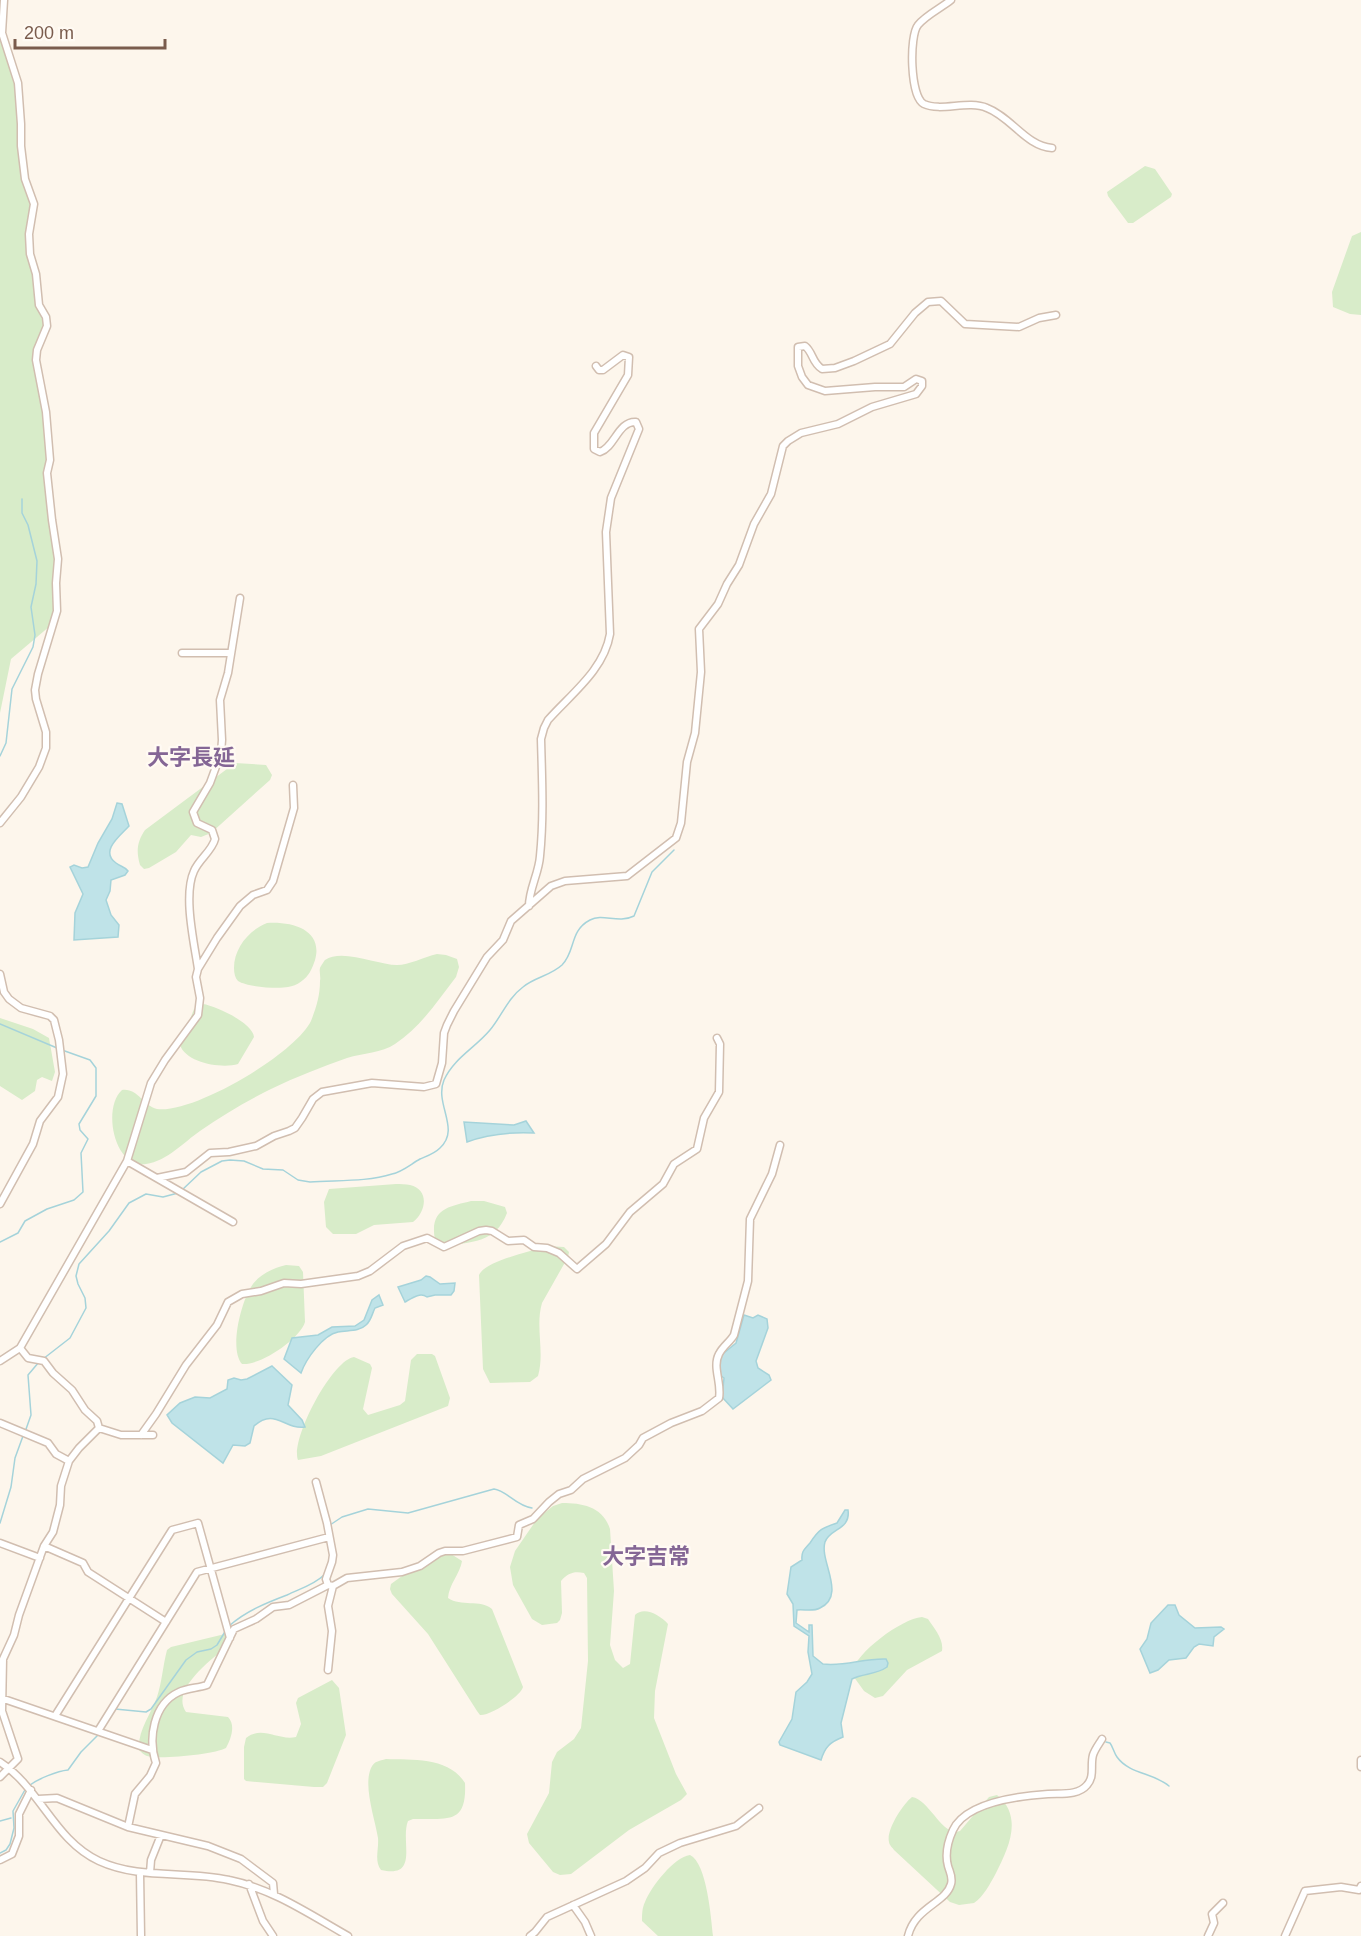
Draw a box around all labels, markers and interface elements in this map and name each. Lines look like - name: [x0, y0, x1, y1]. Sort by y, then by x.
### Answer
- scale bar: [15, 12, 165, 50]
- text: 200 m: [24, 23, 74, 43]
- district label: 大字長延: [147, 745, 235, 770]
- district label: 大字吉常: [602, 1544, 690, 1569]

